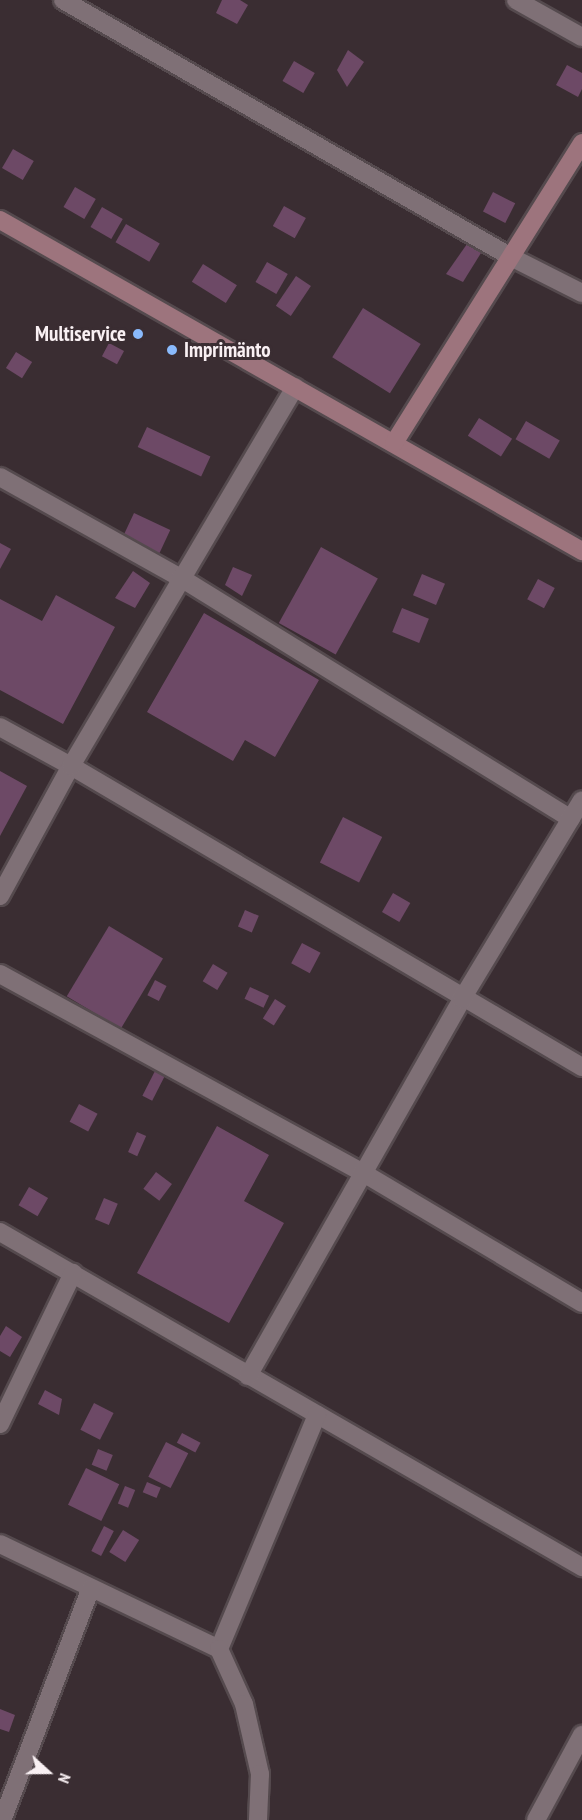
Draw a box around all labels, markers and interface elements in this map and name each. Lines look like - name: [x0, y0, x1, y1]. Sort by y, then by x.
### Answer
- place label: Multiservice: [35, 321, 126, 347]
- marker: Multiservice: [131, 327, 145, 341]
- place label: Imprimänto: [184, 337, 271, 363]
- marker: Imprimänto: [165, 343, 179, 357]
- north arrow: [18, 1742, 78, 1802]
- text: N: [54, 1771, 76, 1786]

